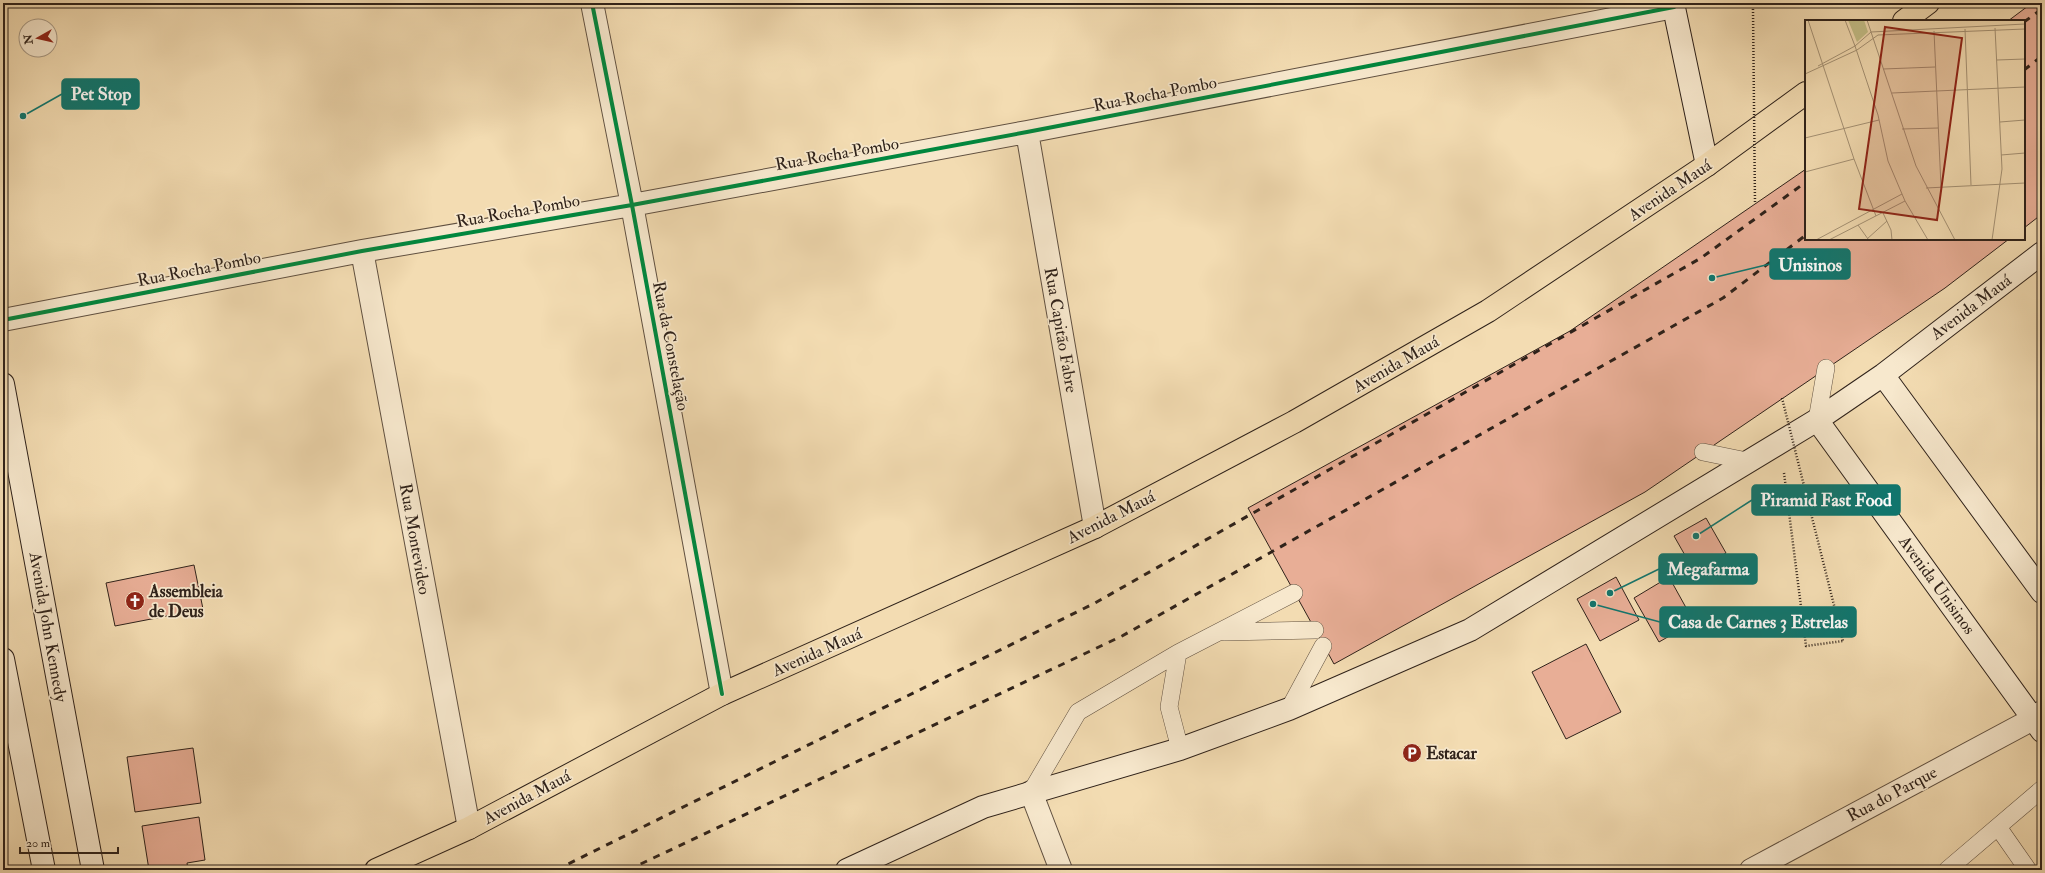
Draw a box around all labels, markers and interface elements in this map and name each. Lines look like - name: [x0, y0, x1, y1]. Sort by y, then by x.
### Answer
- north arrow: [18, 18, 58, 58]
- inset map: [1805, 20, 2025, 240]
- text: N: [21, 32, 36, 46]
- street label: Rua Rocha Pombo: [1092, 72, 1218, 116]
- callout: Pet Stop: [62, 79, 139, 109]
- text: Pet Stop: [71, 83, 131, 106]
- street label: Rua Rocha Pombo: [774, 133, 900, 175]
- street label: Avenida Mauá: [1624, 154, 1716, 226]
- street label: Rua Rocha Pombo: [455, 190, 581, 232]
- street label: Rua Rocha Pombo: [136, 247, 262, 291]
- callout: Unisinos: [1770, 249, 1850, 279]
- text: Unisinos: [1778, 254, 1842, 277]
- street label: Rua Capitão Fabre: [1039, 266, 1082, 394]
- street label: Avenida Mauá: [1926, 269, 2016, 345]
- street label: Rua da Constelação: [648, 279, 694, 413]
- street label: Avenida Mauá: [1348, 330, 1444, 398]
- street label: Rua Montevideo: [395, 482, 435, 596]
- street label: Avenida Mauá: [1063, 485, 1159, 549]
- callout: Piramid Fast Food: [1752, 485, 1900, 515]
- text: Piramid Fast Food: [1760, 489, 1892, 512]
- street label: Avenida Unisinos: [1894, 531, 1980, 639]
- street label: Avenida John Kennedy: [23, 549, 72, 704]
- callout: Megafarma: [1659, 554, 1757, 584]
- text: Megafarma: [1666, 558, 1750, 581]
- place label: Assembleia de Deus: [148, 581, 224, 622]
- church icon: Assembleia de Deus: [124, 590, 146, 612]
- callout: Casa de Carnes 3 Estrelas: [1660, 607, 1856, 637]
- text: Casa de Carnes 3 Estrelas: [1668, 611, 1848, 634]
- street label: Avenida Mauá: [768, 622, 866, 682]
- parking icon: Estacar: [1401, 742, 1423, 764]
- place label: Estacar: [1426, 743, 1477, 764]
- street label: Rua do Parque: [1843, 761, 1941, 827]
- street label: Avenida Mauá: [479, 765, 575, 829]
- scale bar: [20, 829, 118, 855]
- text: 20 m: [26, 836, 51, 851]

